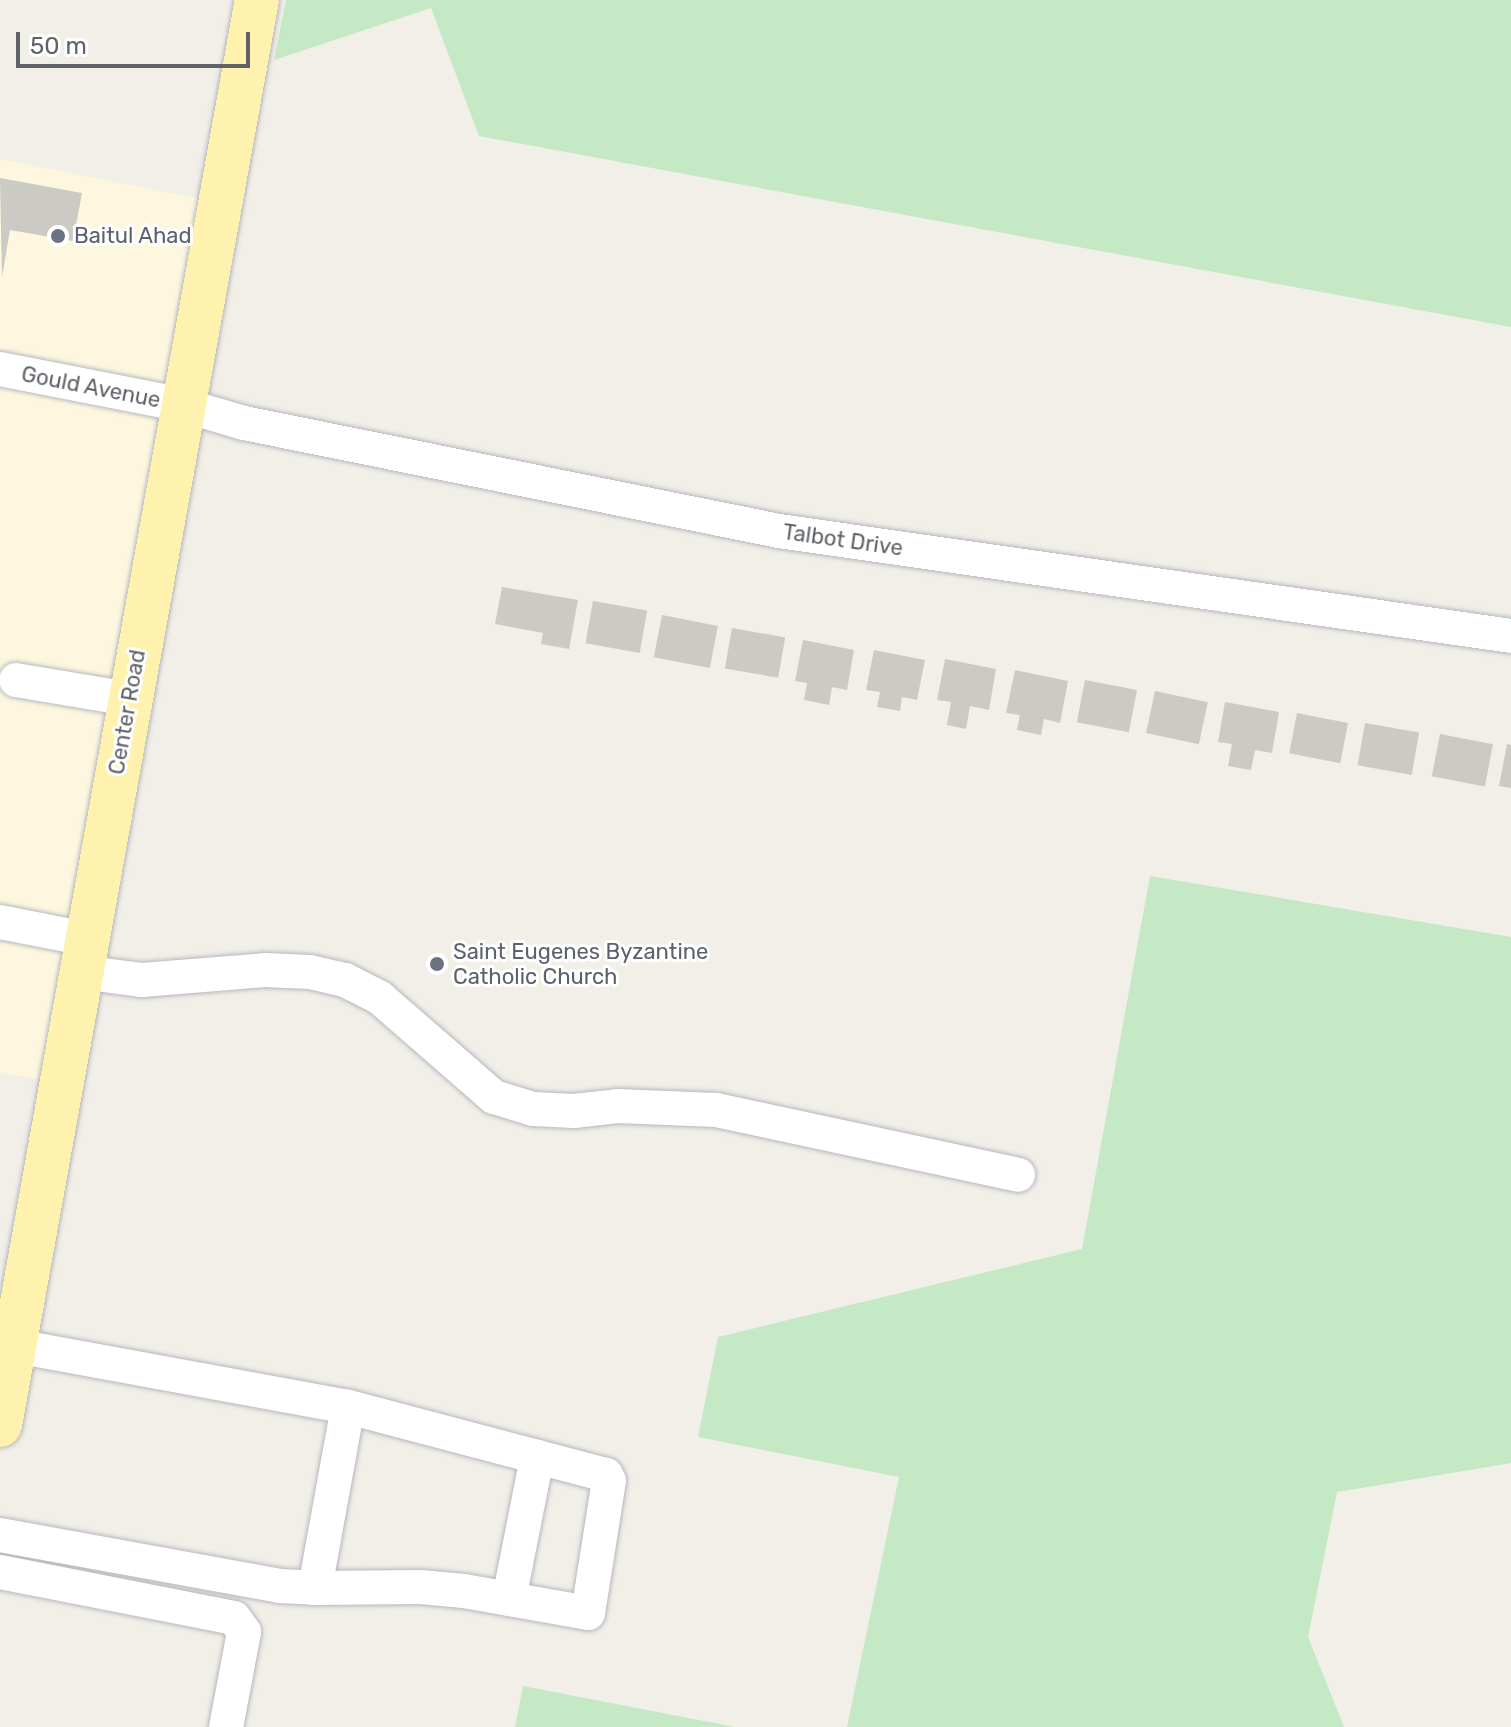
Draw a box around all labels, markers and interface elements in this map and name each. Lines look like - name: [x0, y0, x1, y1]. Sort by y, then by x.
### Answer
- scale bar: [20, 16, 254, 66]
- text: 50 m: [30, 32, 87, 60]
- place label: Baitul Ahad: [74, 223, 192, 249]
- marker: Baitul Ahad: [49, 227, 67, 245]
- street label: Gould Avenue: [19, 361, 163, 413]
- street label: Talbot Drive: [781, 519, 905, 561]
- street label: Center Road: [103, 647, 151, 777]
- place label: Saint Eugenes Byzantine Catholic Church: [453, 938, 708, 990]
- marker: Saint Eugenes Byzantine Catholic Church: [428, 955, 446, 973]

